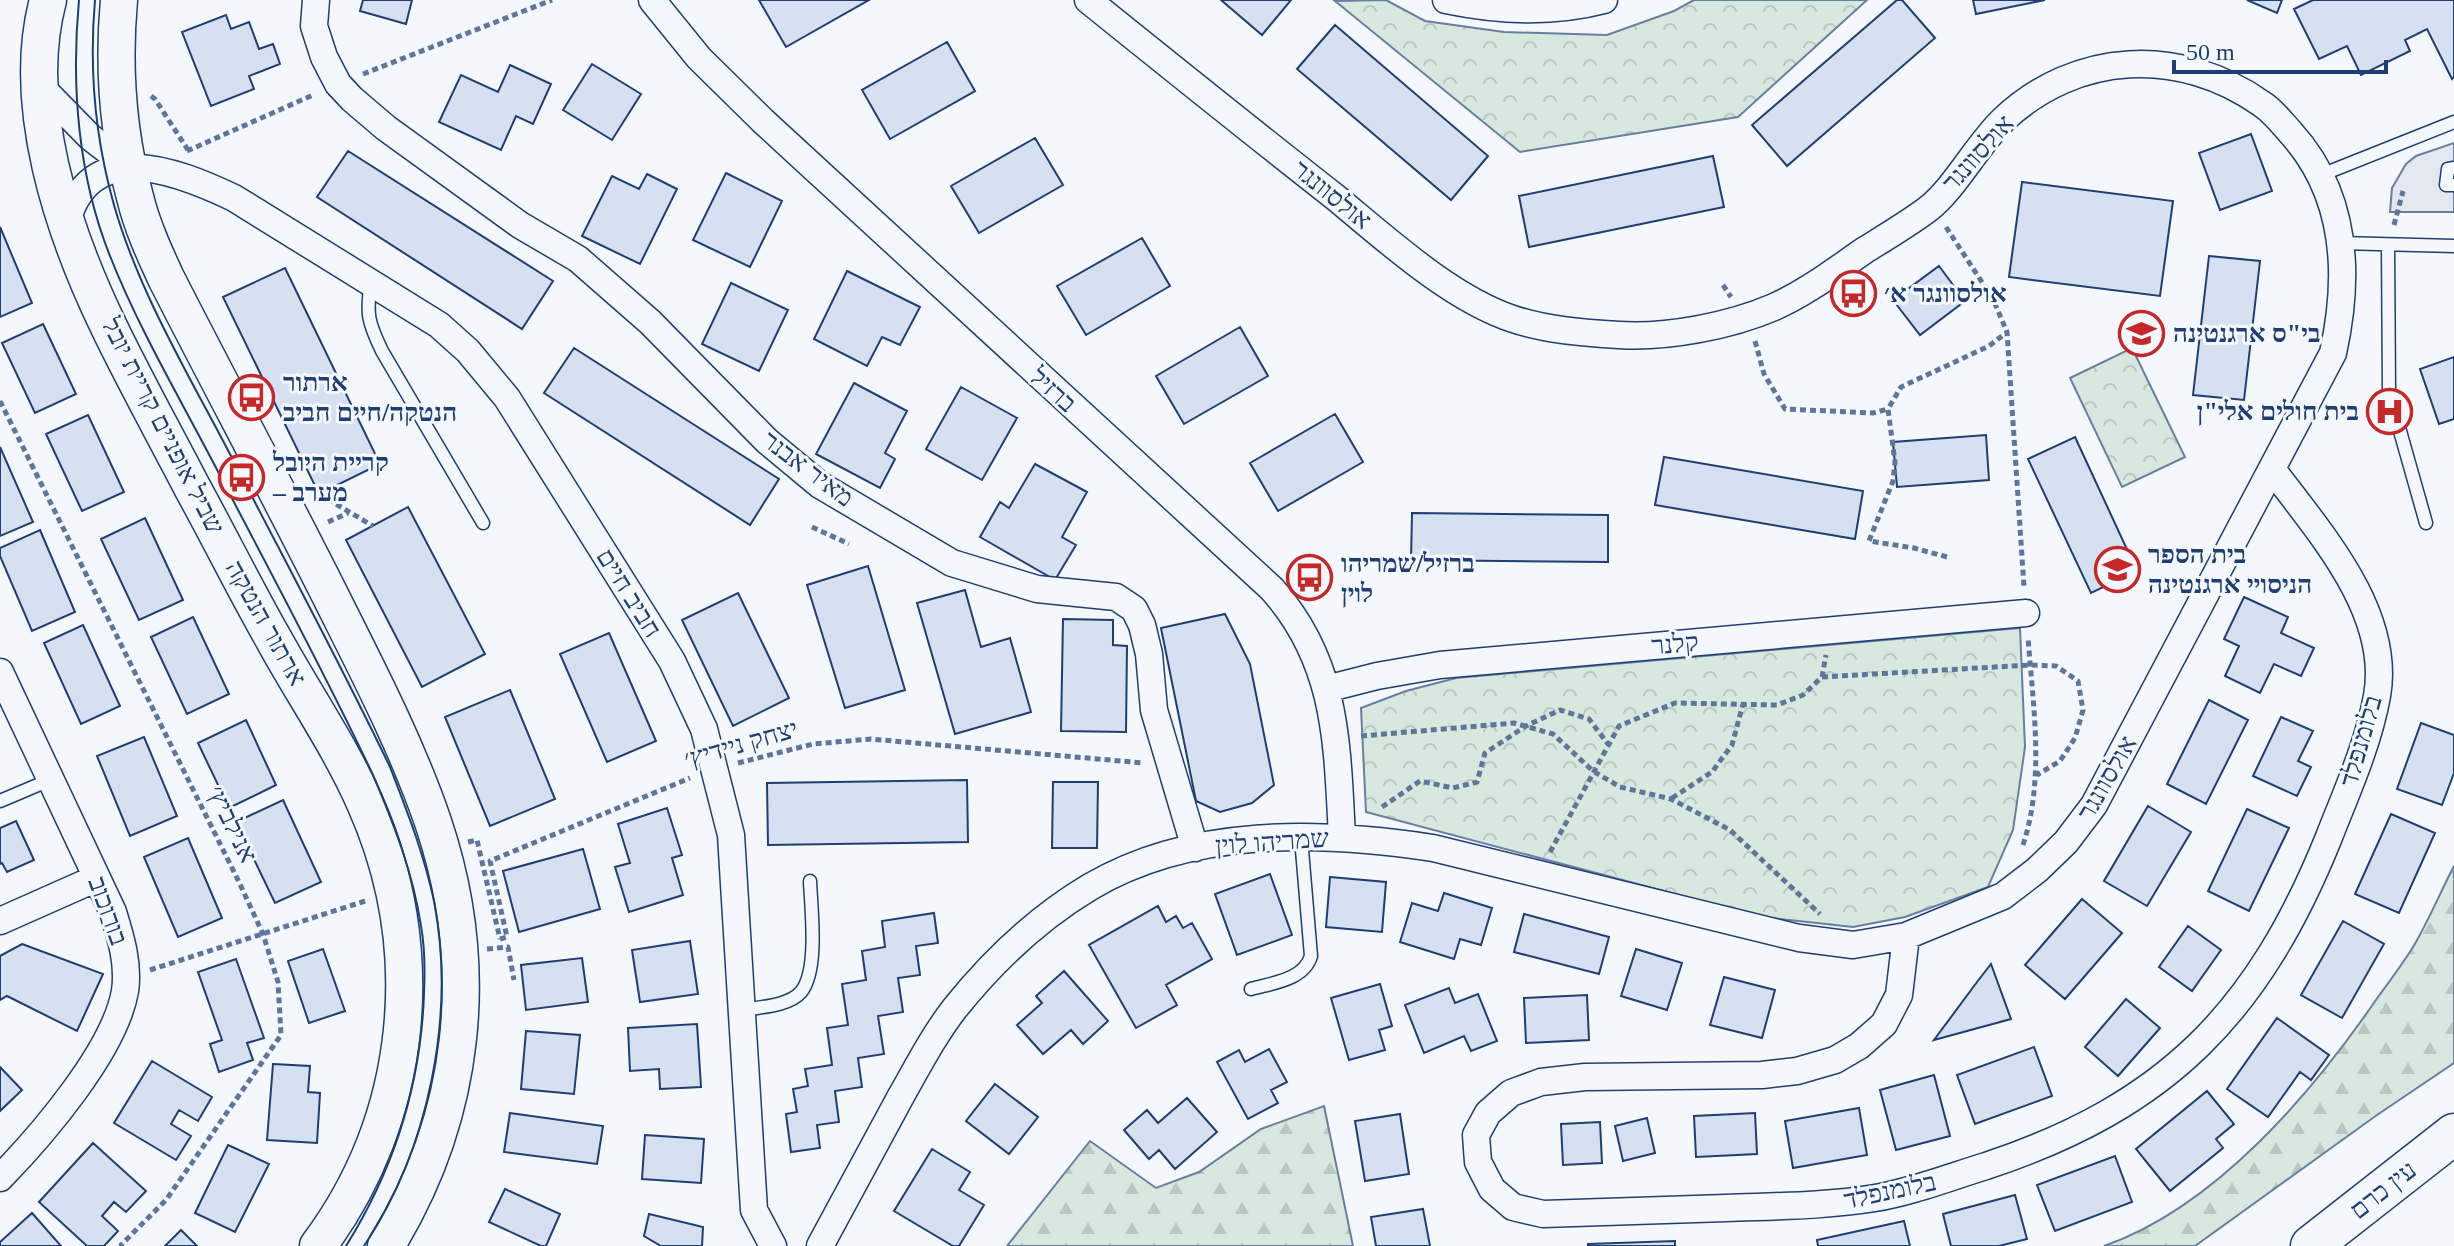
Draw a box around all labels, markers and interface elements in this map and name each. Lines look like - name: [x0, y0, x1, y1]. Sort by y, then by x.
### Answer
- scale bar: [2174, 24, 2386, 74]
- text: 50 m: [2186, 39, 2235, 65]
- street label: אולסוונגר: [1936, 109, 2020, 197]
- street label: אולסוונגר: [1287, 155, 1377, 235]
- bus stop icon: אולסוונגר א׳: [1829, 269, 1877, 317]
- place label: אולסוונגר א׳: [1884, 279, 2007, 308]
- school or university icon: בי"ס ארגנטינה: [2118, 309, 2166, 357]
- street label: שביל אופניים קריית יובל: [96, 313, 230, 539]
- place label: בי"ס ארגנטינה: [2173, 319, 2321, 348]
- street label: ברזיל: [1023, 361, 1082, 418]
- place label: ארתור הנטקה/חיים חביב: [283, 368, 457, 427]
- bus stop icon: ארתור הנטקה/חיים חביב: [228, 373, 276, 421]
- hospital icon: בית חולים אלי"ן: [2366, 387, 2414, 435]
- place label: בית חולים אלי"ן: [2197, 397, 2359, 426]
- street label: מאיר אבנר: [757, 425, 859, 513]
- place label: קריית היובל – מערב: [272, 448, 389, 507]
- bus stop icon: קריית היובל – מערב: [218, 453, 266, 501]
- place label: בית הספר הניסויי ארגנטינה: [2148, 540, 2312, 599]
- street label: חביב חיים: [590, 543, 668, 643]
- school or university icon: בית הספר הניסויי ארגנטינה: [2093, 545, 2141, 593]
- place label: ברזיל/שמריהו לוין: [1341, 549, 1475, 608]
- bus stop icon: ברזיל/שמריהו לוין: [1286, 554, 1334, 602]
- street label: ארתור הנטקה: [220, 556, 312, 690]
- street label: קלנר: [1650, 627, 1700, 661]
- street label: בלומנפלד: [2334, 692, 2388, 790]
- street label: יצחק ניידיץ׳: [681, 714, 801, 774]
- street label: אולסוונגר: [2071, 731, 2143, 825]
- street label: אנילביץ׳: [201, 781, 263, 867]
- street label: שמריהו לוין: [1214, 824, 1330, 860]
- street label: בורוכוב: [82, 873, 134, 949]
- street label: עין כרם: [2344, 1155, 2422, 1225]
- street label: בלומנפלד: [1841, 1167, 1939, 1215]

